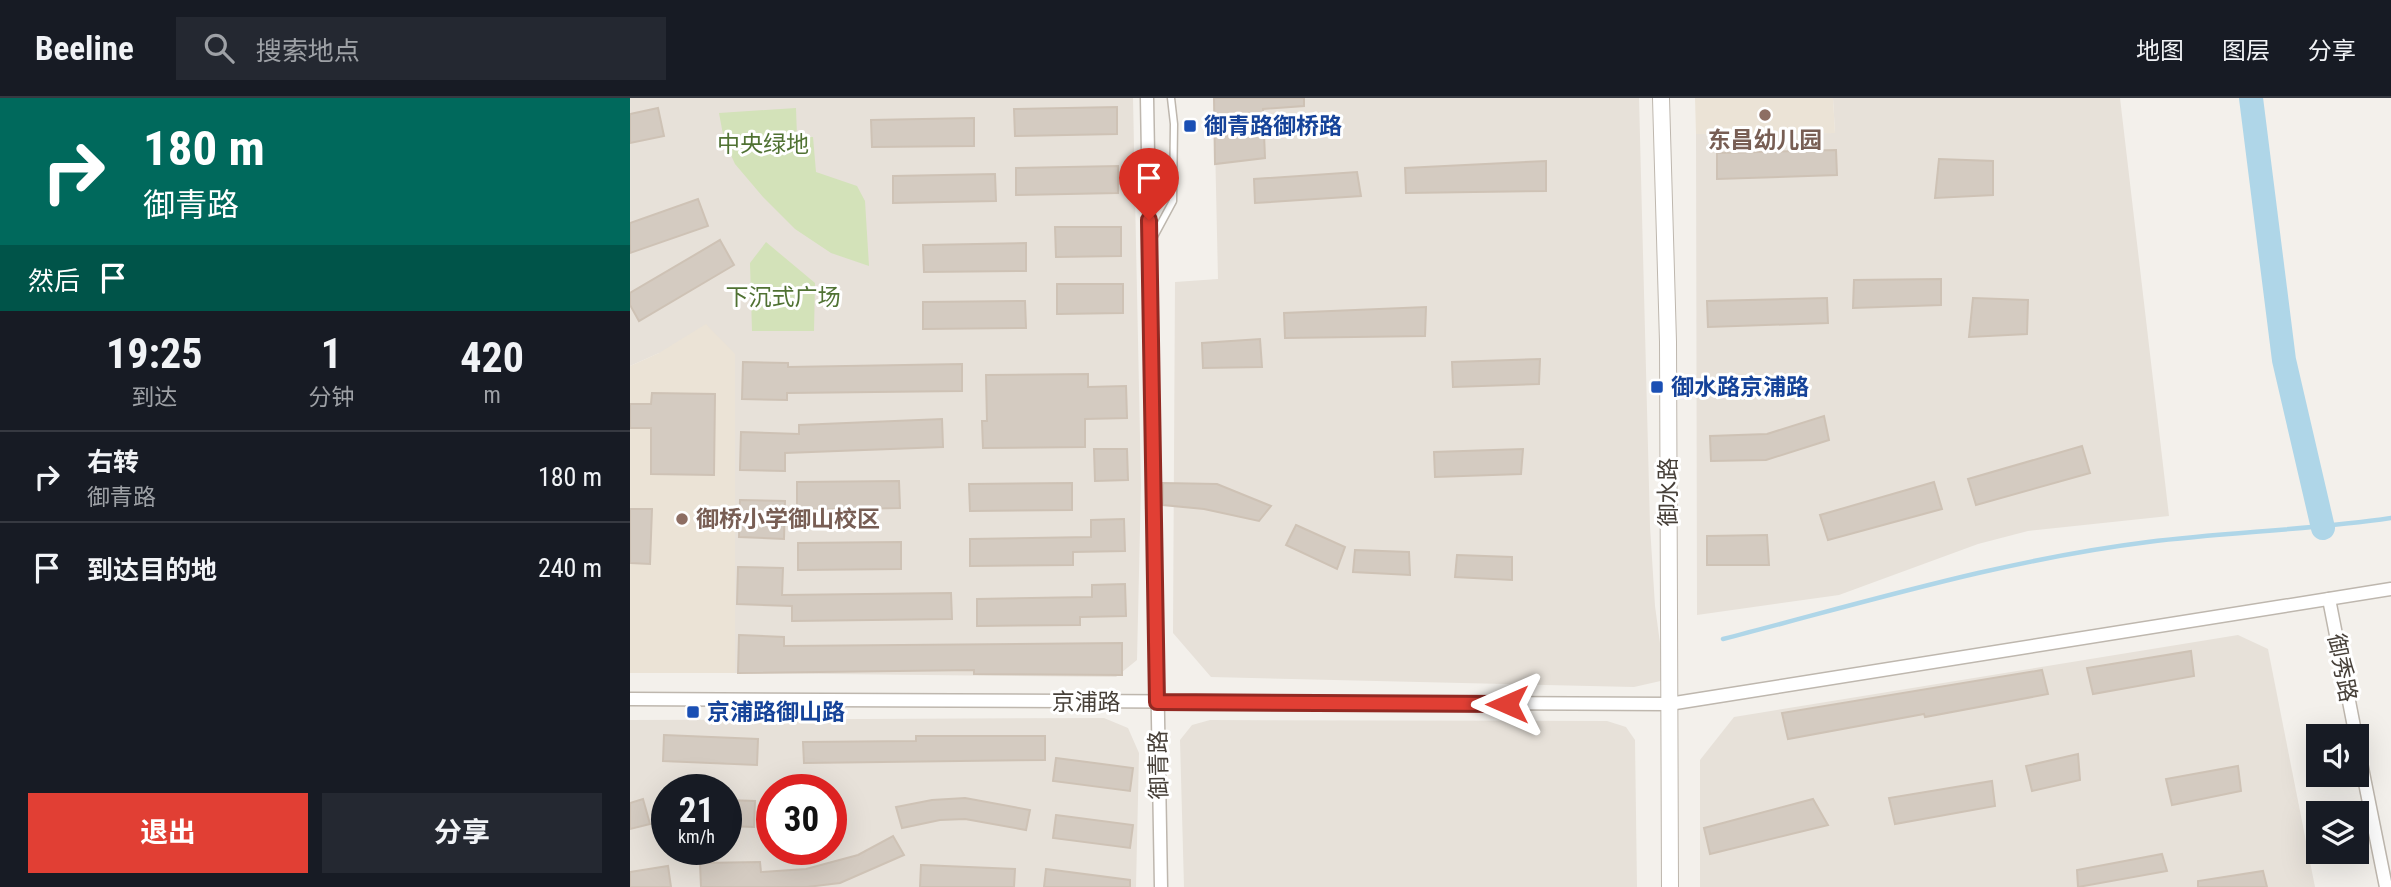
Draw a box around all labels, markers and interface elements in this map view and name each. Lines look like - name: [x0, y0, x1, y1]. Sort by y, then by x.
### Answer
- search box: [176, 17, 666, 80]
- text: Beeline: [35, 29, 134, 68]
- icon: search: [200, 29, 238, 67]
- text: 搜索地点: [256, 36, 360, 66]
- text: 地图: [2136, 37, 2184, 65]
- text: 图层: [2222, 37, 2270, 65]
- text: 分享: [2308, 37, 2356, 65]
- marker: 东昌幼儿园: [1757, 107, 1773, 123]
- place label: 御青路御桥路: [1204, 113, 1342, 140]
- marker: 御青路御桥路: [1182, 118, 1198, 134]
- text: 180 m: [143, 120, 265, 177]
- icon: right: [28, 126, 119, 217]
- place label: 东昌幼儿园: [1708, 127, 1823, 154]
- park label: 中央绿地: [717, 131, 809, 158]
- pin: [1119, 148, 1179, 220]
- icon: arrive: [1130, 159, 1168, 197]
- text: 御青路: [143, 186, 239, 224]
- icon: arrive: [94, 259, 132, 297]
- text: 然后: [28, 266, 80, 296]
- park label: 下沉式广场: [726, 284, 841, 311]
- text: 19:25: [106, 329, 202, 378]
- text: 1: [321, 329, 342, 378]
- text: 420: [460, 333, 524, 382]
- place label: 御水路京浦路: [1671, 374, 1809, 401]
- marker: 御水路京浦路: [1649, 379, 1665, 395]
- text: m: [483, 382, 501, 409]
- text: 到达: [131, 384, 177, 411]
- text: 分钟: [308, 384, 354, 411]
- text: 右转: [87, 447, 139, 477]
- icon: right: [28, 458, 66, 496]
- street label: 御水路: [1655, 458, 1682, 527]
- text: 180 m: [538, 462, 602, 492]
- text: 御青路: [87, 484, 156, 511]
- place label: 御桥小学御山校区: [696, 506, 880, 533]
- marker: 御桥小学御山校区: [674, 511, 690, 527]
- icon: arrive: [28, 549, 66, 587]
- text: 240 m: [538, 553, 602, 583]
- text: 到达目的地: [87, 555, 217, 585]
- street label: 御秀路: [2322, 632, 2362, 704]
- position arrow: [1470, 667, 1544, 741]
- street label: 京浦路: [1052, 689, 1121, 716]
- place label: 京浦路御山路: [707, 699, 845, 726]
- marker: 京浦路御山路: [685, 704, 701, 720]
- map controls: [2306, 724, 2369, 864]
- button: sound: [2306, 724, 2369, 787]
- street label: 御青路: [1145, 730, 1173, 800]
- speed limit sign: 30: [756, 774, 847, 865]
- text: 21: [679, 790, 714, 831]
- button: 退出: [28, 793, 308, 873]
- button: 分享: [322, 793, 602, 873]
- button: layers: [2306, 801, 2369, 864]
- text: km/h: [678, 826, 715, 847]

